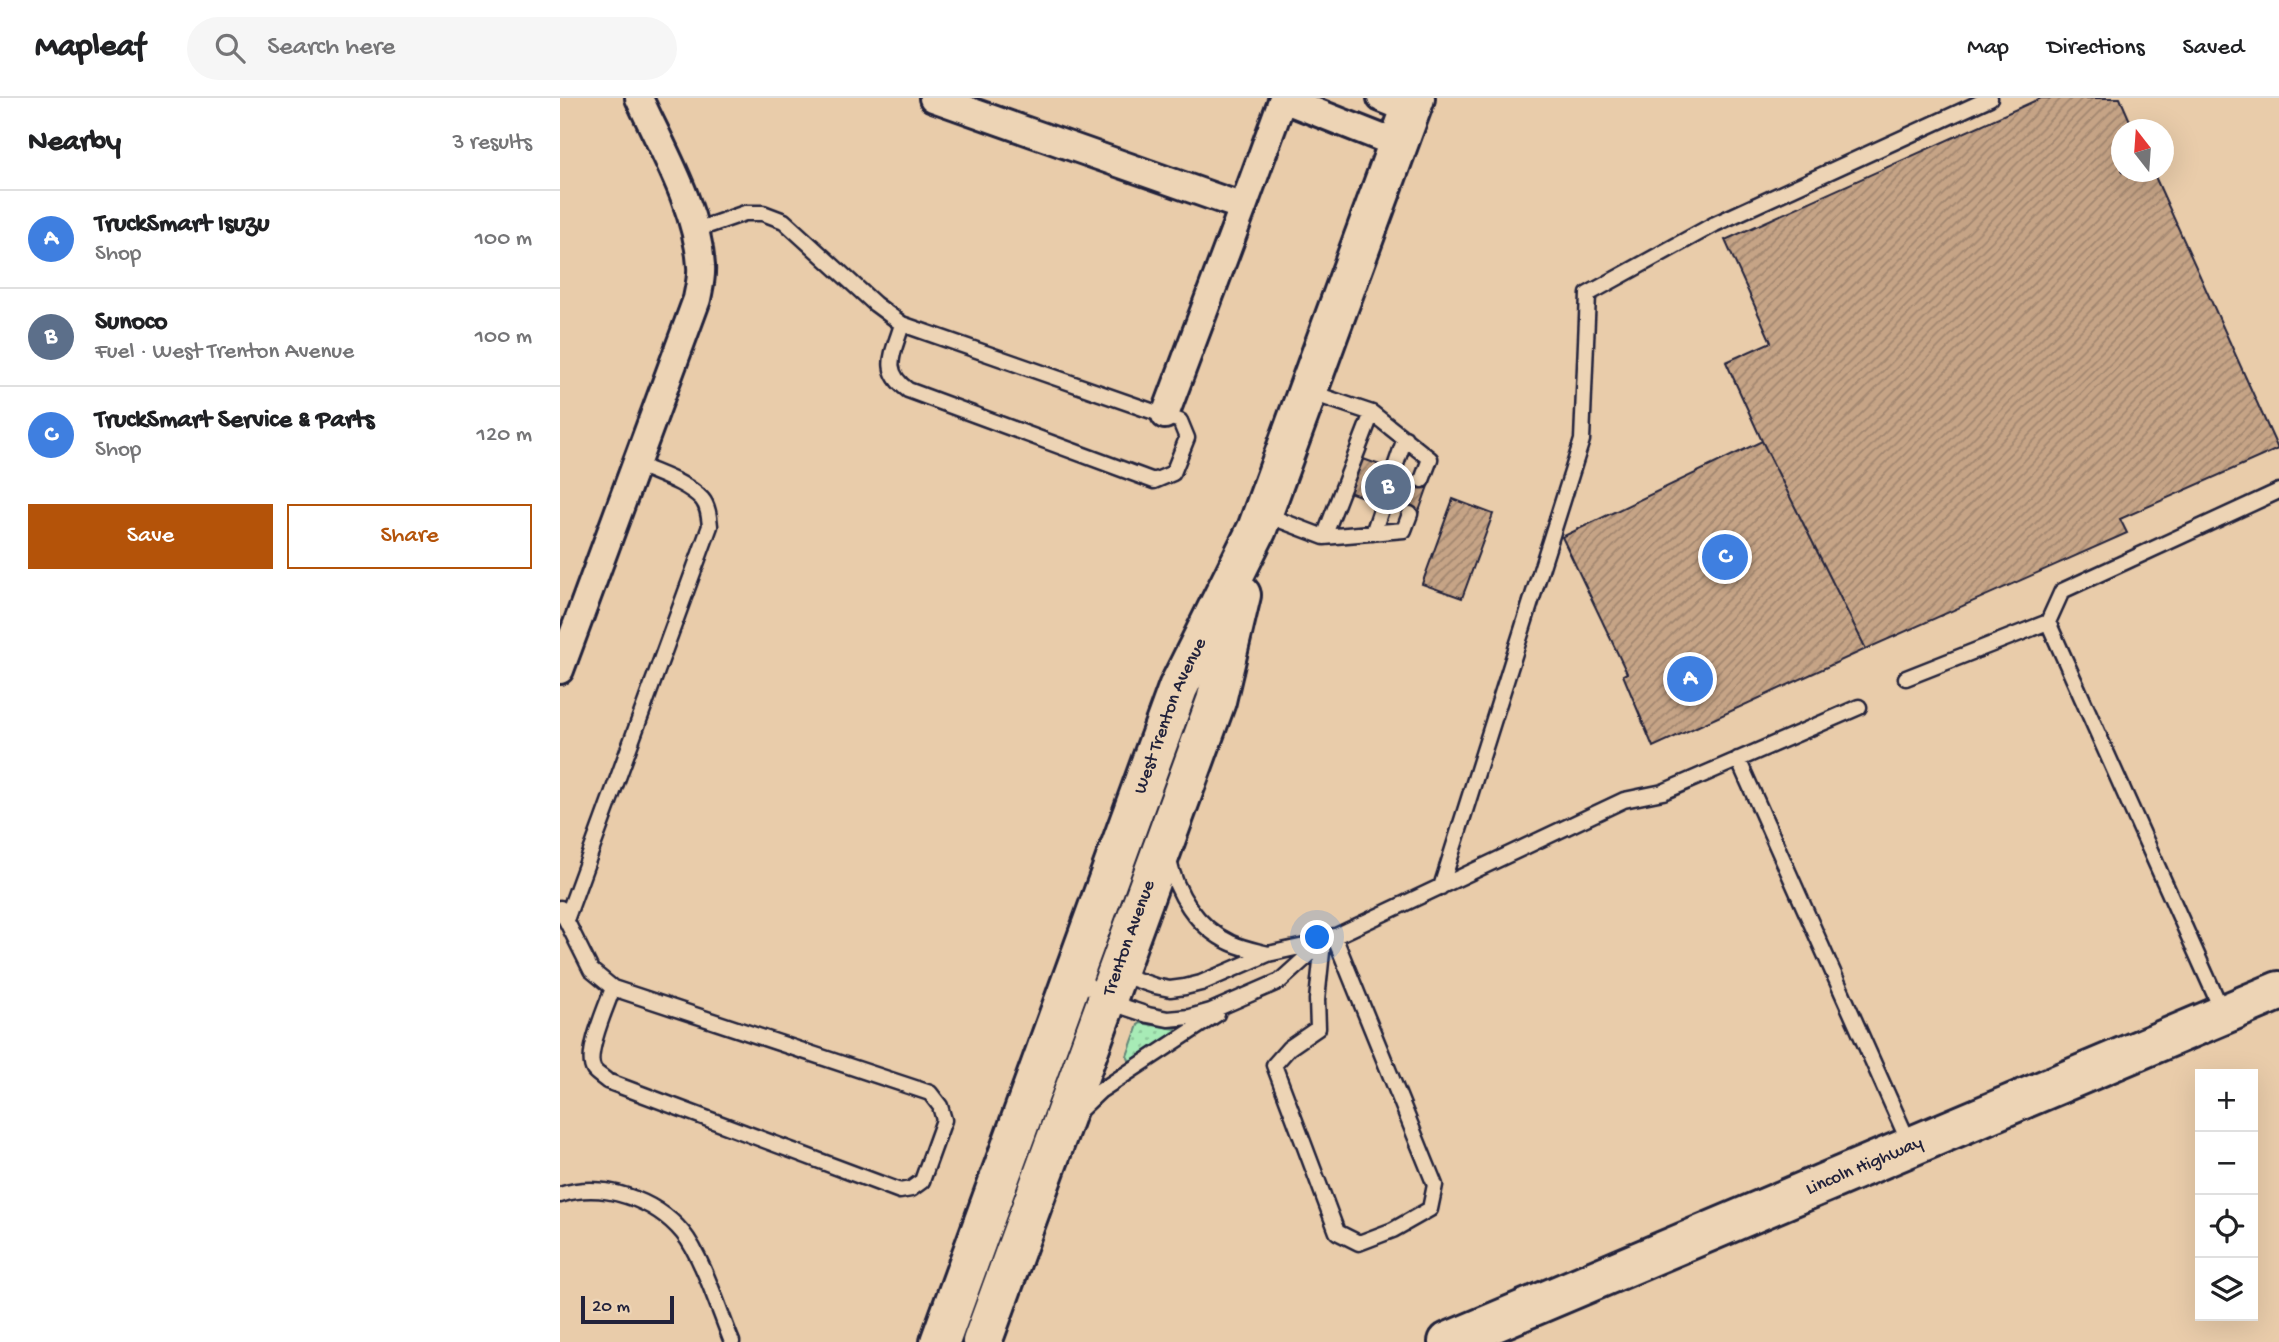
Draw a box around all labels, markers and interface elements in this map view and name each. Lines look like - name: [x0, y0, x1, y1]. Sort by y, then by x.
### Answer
- search box: [187, 17, 677, 80]
- text: Mapleaf: [35, 29, 145, 67]
- icon: search: [211, 29, 249, 67]
- text: Search here: [267, 33, 395, 64]
- text: Map: [1967, 34, 2009, 63]
- text: Directions: [2047, 34, 2145, 63]
- text: Saved: [2183, 34, 2244, 63]
- north arrow: [2111, 119, 2174, 182]
- text: Nearby: [28, 126, 121, 161]
- text: 3 results: [452, 130, 532, 157]
- text: TruckSmart Isuzu: [95, 210, 269, 241]
- text: A: [44, 226, 58, 253]
- text: 100 m: [475, 226, 532, 253]
- text: Shop: [95, 241, 141, 268]
- text: Sunoco: [95, 308, 167, 339]
- text: B: [45, 324, 57, 351]
- text: 100 m: [475, 324, 532, 351]
- text: Fuel · West Trenton Avenue: [95, 339, 354, 366]
- text: TruckSmart Service & Parts: [95, 406, 374, 437]
- text: C: [45, 422, 57, 449]
- text: 120 m: [477, 422, 532, 449]
- text: Shop: [95, 437, 141, 464]
- pin: B: [1365, 461, 1411, 513]
- button: Save: [28, 504, 273, 569]
- button: Share: [287, 504, 532, 569]
- pin: C: [1702, 531, 1748, 583]
- street label: West Trenton Avenue: [1129, 634, 1213, 797]
- pin: A: [1667, 653, 1713, 705]
- street label: Trenton Avenue: [1098, 877, 1161, 1000]
- your location: [1300, 920, 1334, 954]
- map controls: [2195, 1069, 2258, 1321]
- button: +: [2195, 1069, 2258, 1132]
- street label: Lincoln Highway: [1802, 1131, 1927, 1201]
- button: −: [2195, 1132, 2258, 1195]
- button: locate: [2195, 1195, 2258, 1258]
- button: layers: [2195, 1258, 2258, 1321]
- scale bar: [581, 1293, 674, 1325]
- text: 20 m: [592, 1296, 630, 1319]

